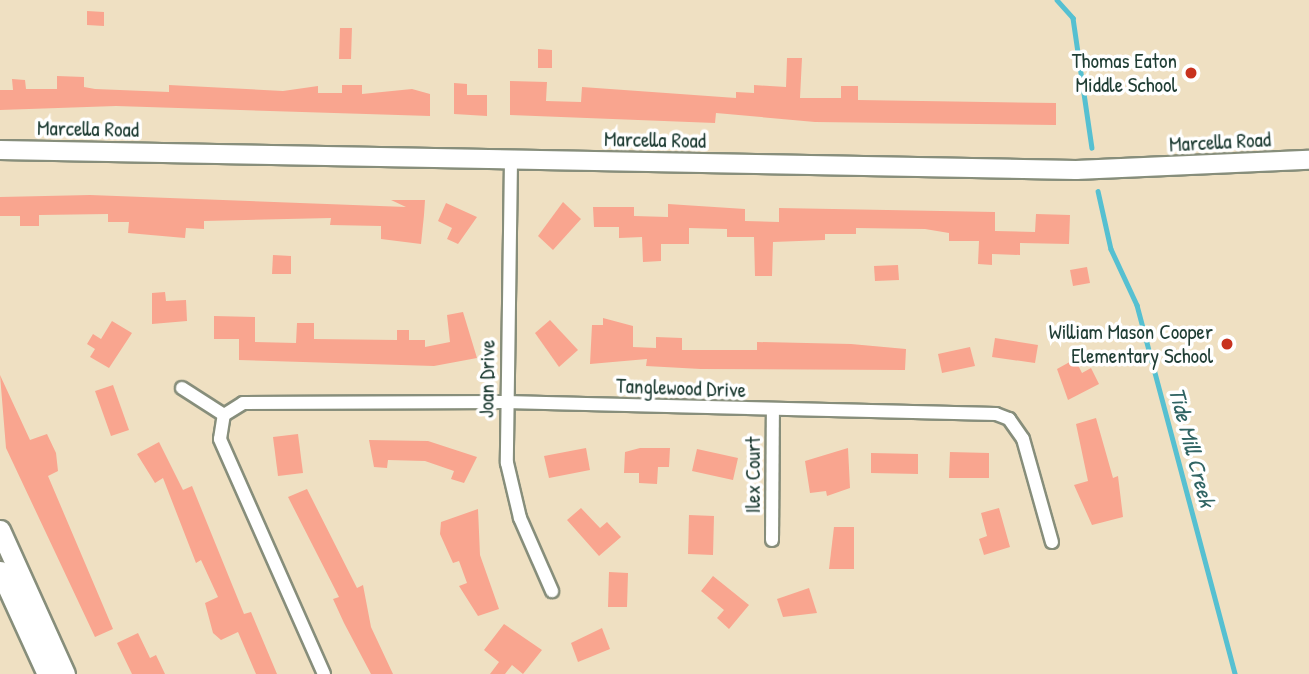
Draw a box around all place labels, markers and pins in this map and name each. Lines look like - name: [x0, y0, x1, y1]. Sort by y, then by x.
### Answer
- place label: Thomas Eaton Middle School: [1072, 48, 1177, 98]
- marker: Thomas Eaton Middle School: [1183, 65, 1199, 81]
- place label: William Mason Cooper Elementary School: [1049, 319, 1213, 369]
- marker: William Mason Cooper Elementary School: [1219, 336, 1235, 352]

